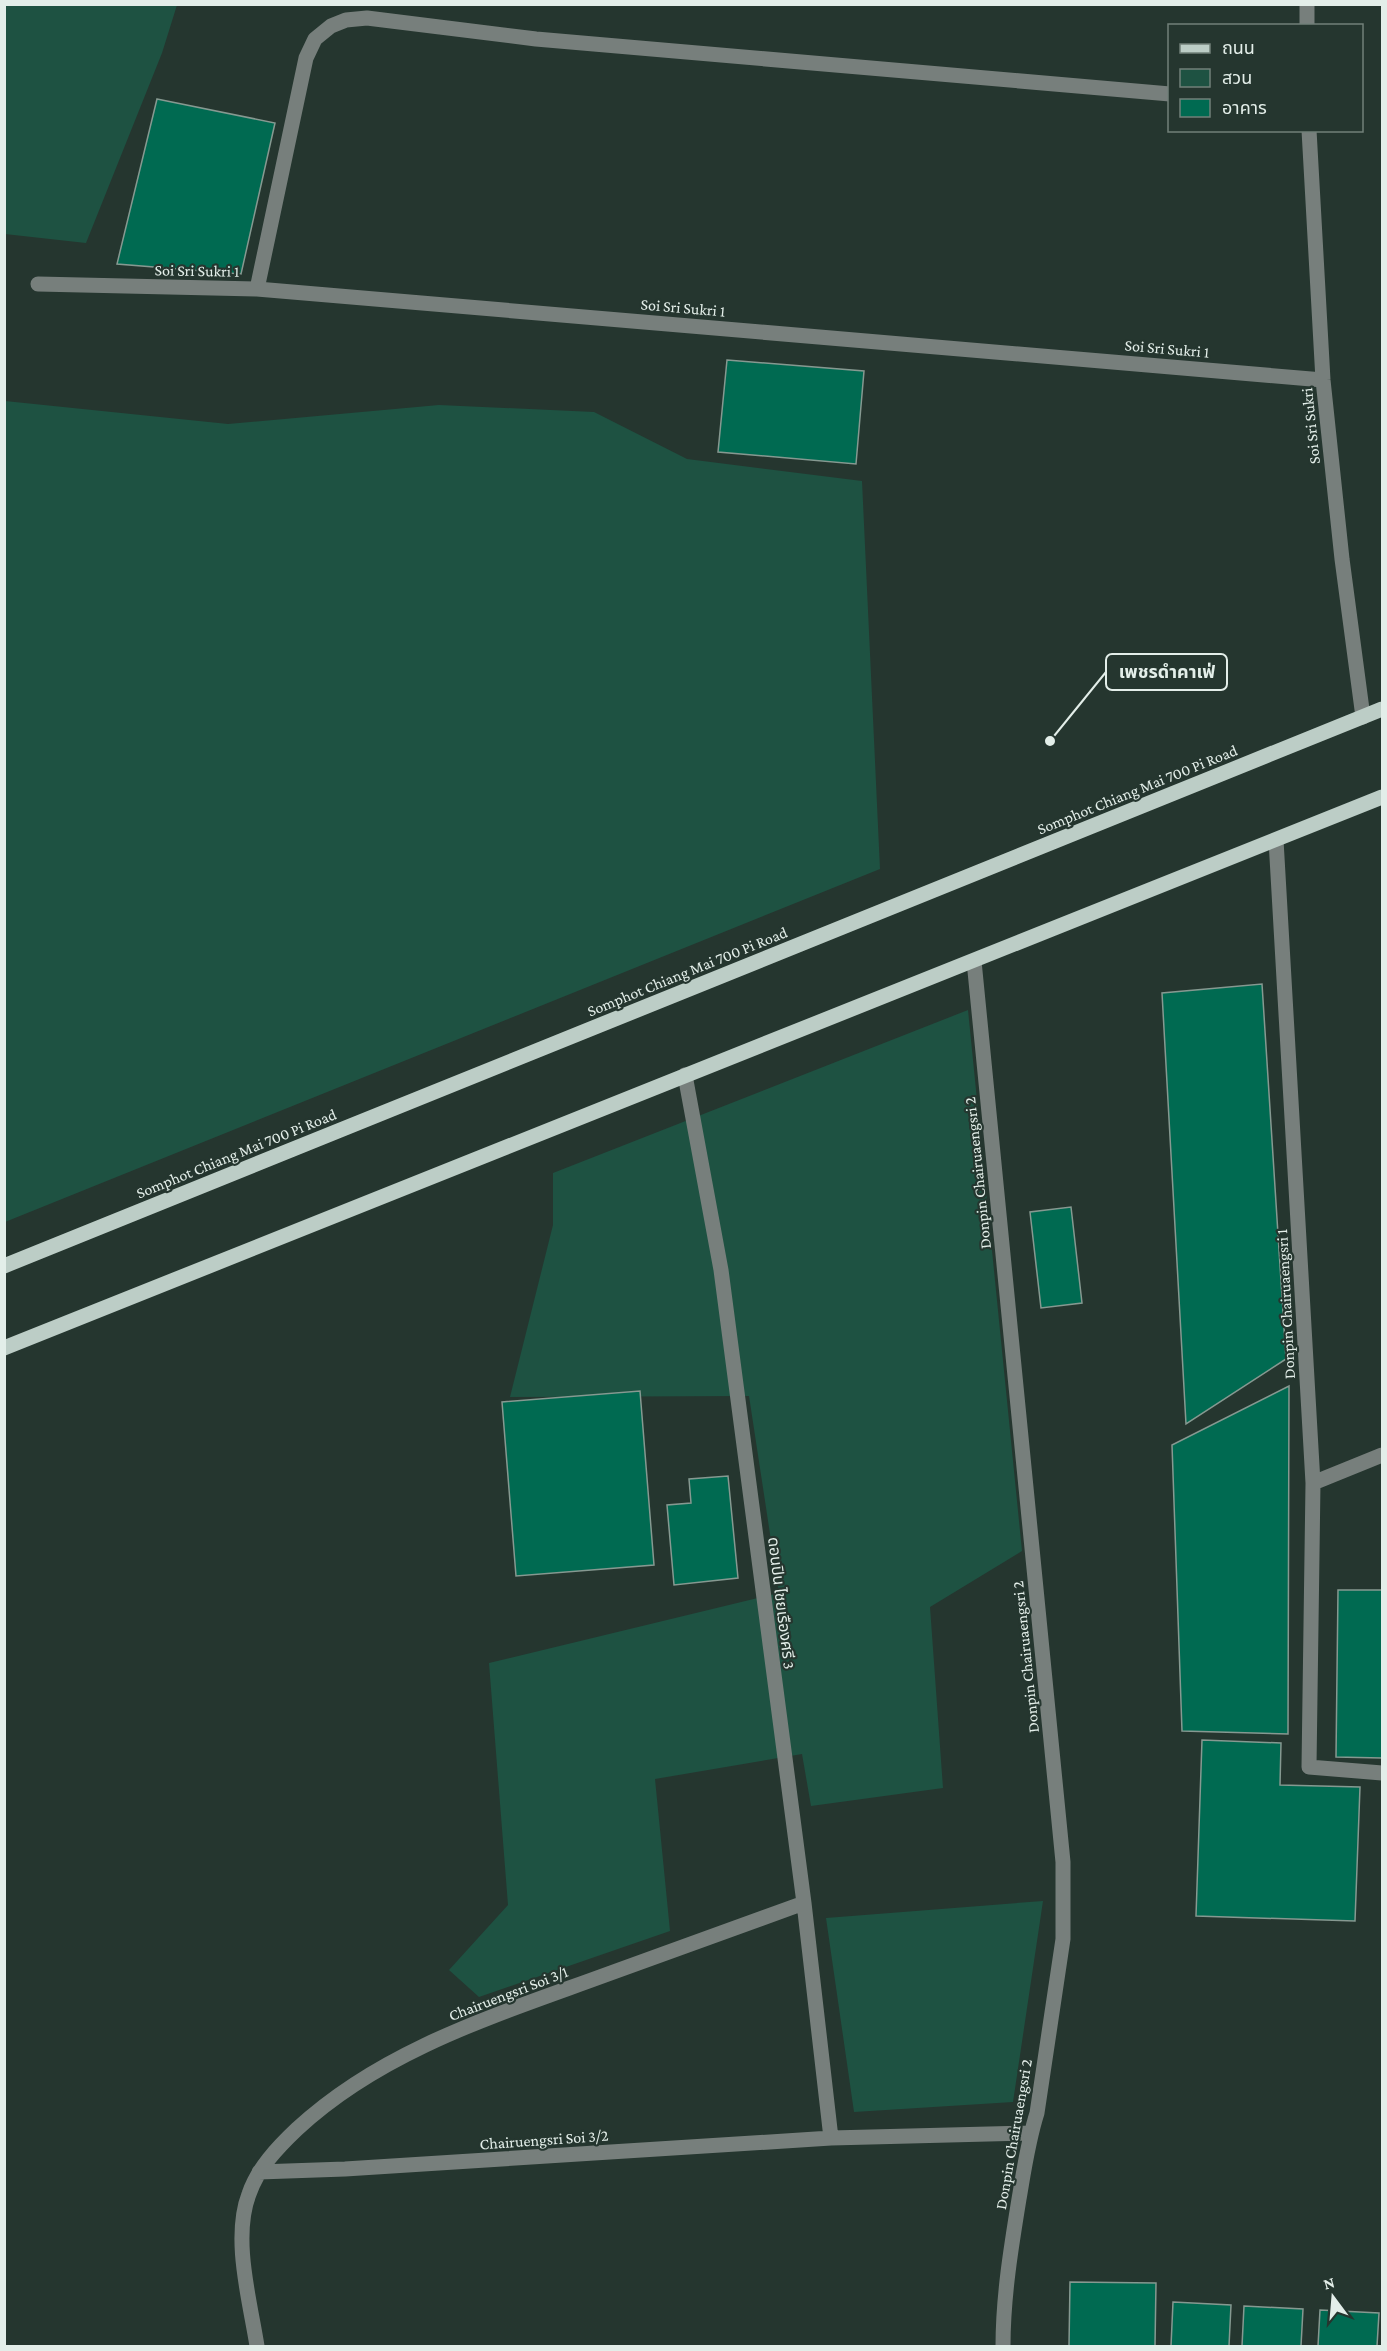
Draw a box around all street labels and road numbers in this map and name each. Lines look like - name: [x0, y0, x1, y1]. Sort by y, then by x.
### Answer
- street label: Soi Sri Sukri 1: [154, 261, 240, 280]
- street label: Soi Sri Sukri 1: [640, 295, 726, 320]
- street label: Soi Sri Sukri 1: [1124, 336, 1210, 361]
- street label: Soi Sri Sukri: [1298, 387, 1323, 465]
- street label: Somphot Chiang Mai 700 Pi Road: [1035, 741, 1241, 838]
- street label: Somphot Chiang Mai 700 Pi Road: [585, 923, 791, 1020]
- street label: Donpin Chairuaengsri 2: [961, 1096, 995, 1250]
- street label: Somphot Chiang Mai 700 Pi Road: [134, 1105, 340, 1202]
- street label: Donpin Chairuaengsri 1: [1273, 1228, 1299, 1379]
- street label: ดอนปิน ไชยเรืองศรี 3: [765, 1536, 798, 1670]
- street label: Donpin Chairuaengsri 2: [1009, 1580, 1043, 1734]
- street label: Chairuengsri Soi 3/1: [446, 1963, 571, 2025]
- street label: Donpin Chairuaengsri 2: [992, 2057, 1036, 2211]
- street label: Chairuengsri Soi 3/2: [479, 2126, 609, 2153]

